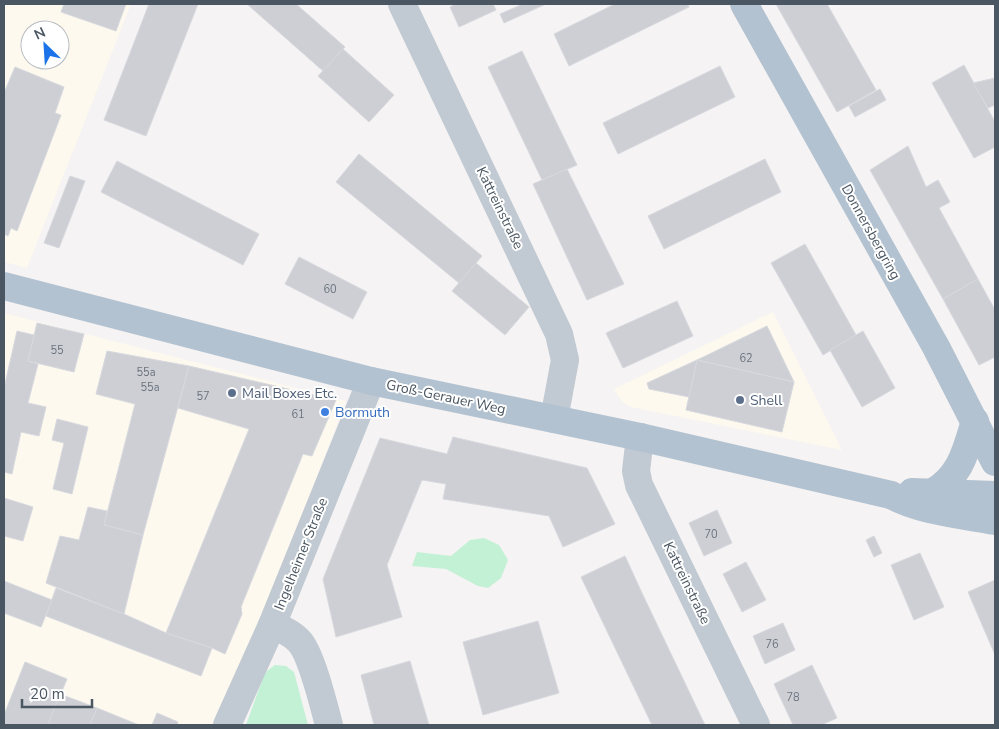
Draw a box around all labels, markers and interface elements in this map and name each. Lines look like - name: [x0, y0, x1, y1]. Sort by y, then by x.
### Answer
- north arrow: [20, 20, 70, 70]
- text: N: [31, 23, 48, 44]
- street label: Kattreinstraße: [472, 164, 528, 252]
- street label: Donnersbergring: [837, 181, 905, 283]
- house number: 60: [323, 282, 337, 297]
- house number: 55: [50, 343, 64, 358]
- house number: 62: [739, 351, 753, 366]
- house number: 55a: [136, 365, 156, 380]
- street label: Groß-Gerauer Weg: [385, 375, 507, 419]
- house number: 55a: [140, 380, 160, 395]
- place label: Mail Boxes Etc.: [242, 384, 337, 403]
- marker: Mail Boxes Etc.: [226, 387, 238, 399]
- house number: 57: [196, 389, 210, 404]
- place label: Shell: [750, 391, 783, 410]
- marker: Shell: [734, 394, 746, 406]
- place label: Bormuth: [335, 403, 390, 422]
- marker: Bormuth: [319, 406, 331, 418]
- house number: 61: [291, 407, 305, 422]
- street label: Ingelheimer Straße: [270, 495, 332, 613]
- house number: 70: [704, 527, 718, 542]
- street label: Kattreinstraße: [659, 539, 715, 627]
- house number: 76: [765, 637, 779, 652]
- scale bar: [22, 676, 92, 708]
- text: 20 m: [30, 684, 65, 704]
- house number: 78: [786, 690, 800, 705]

